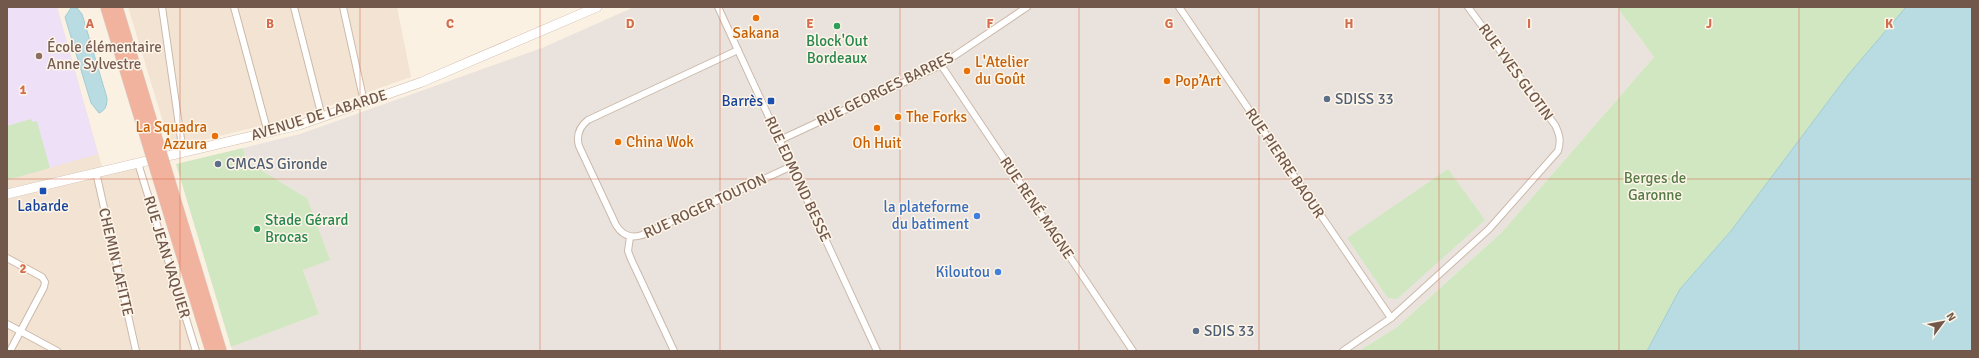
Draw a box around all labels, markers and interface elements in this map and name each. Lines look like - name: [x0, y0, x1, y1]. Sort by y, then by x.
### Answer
- marker: Sakana: [751, 13, 761, 23]
- text: A: [86, 16, 95, 32]
- text: B: [266, 16, 274, 32]
- text: C: [446, 16, 454, 32]
- text: D: [626, 16, 635, 32]
- text: E: [806, 16, 814, 32]
- text: F: [987, 16, 994, 32]
- text: G: [1165, 16, 1173, 32]
- text: H: [1345, 16, 1353, 32]
- text: J: [1706, 16, 1712, 32]
- text: K: [1885, 16, 1893, 32]
- street label: RUE YVES GLOTIN: [1475, 20, 1557, 124]
- marker: Block'Out Bordeaux: [832, 21, 842, 31]
- place label: Sakana: [733, 24, 779, 42]
- place label: Block'Out Bordeaux: [806, 32, 868, 67]
- place label: École élémentaire Anne Sylvestre: [47, 37, 162, 73]
- street label: RUE GEORGES BARRES: [814, 48, 956, 130]
- marker: École élémentaire Anne Sylvestre: [34, 51, 44, 61]
- place label: L'Atelier du Goût: [975, 53, 1029, 88]
- marker: L'Atelier du Goût: [962, 66, 972, 76]
- place label: Pop’Art: [1175, 72, 1221, 90]
- marker: Pop’Art: [1162, 76, 1172, 86]
- text: 1: [19, 82, 27, 98]
- street label: AVENUE DE LABARDE: [249, 86, 389, 144]
- place label: SDISS 33: [1335, 90, 1394, 108]
- place label: Barrès: [721, 92, 763, 110]
- marker: SDISS 33: [1322, 94, 1332, 104]
- marker: Barrès: [766, 96, 776, 106]
- street label: RUE PIERRE BAOUR: [1242, 105, 1328, 221]
- place label: The Forks: [906, 108, 968, 126]
- marker: The Forks: [893, 112, 903, 122]
- street label: RUE EDMOND BESSE: [761, 113, 835, 245]
- place label: La Squadra Azzura: [135, 118, 207, 153]
- marker: Oh Huit: [872, 123, 882, 133]
- marker: La Squadra Azzura: [210, 131, 220, 141]
- place label: China Wok: [626, 133, 694, 151]
- place label: Oh Huit: [853, 134, 901, 152]
- marker: China Wok: [613, 137, 623, 147]
- street label: RUE RENÉ MAGNE: [996, 153, 1079, 263]
- place label: CMCAS Gironde: [226, 155, 327, 173]
- marker: CMCAS Gironde: [213, 159, 223, 169]
- park label: Berges de Garonne: [1624, 169, 1686, 204]
- street label: RUE ROGER TOUTON: [641, 170, 769, 242]
- marker: Labarde: [38, 186, 48, 196]
- street label: RUE JEAN VAQUIER: [140, 194, 194, 320]
- place label: Labarde: [17, 197, 69, 215]
- place label: la plateforme du batiment: [884, 198, 969, 233]
- street label: CHEMIN LAFITTE: [95, 206, 137, 318]
- place label: Stade Gérard Brocas: [265, 211, 348, 246]
- marker: la plateforme du batiment: [972, 211, 982, 221]
- marker: Stade Gérard Brocas: [252, 224, 262, 234]
- text: 2: [19, 261, 27, 277]
- place label: Kiloutou: [936, 263, 990, 281]
- marker: Kiloutou: [993, 267, 1003, 277]
- north arrow: [1923, 302, 1963, 342]
- text: N: [1944, 310, 1959, 324]
- place label: SDIS 33: [1204, 322, 1254, 340]
- marker: SDIS 33: [1191, 326, 1201, 336]

